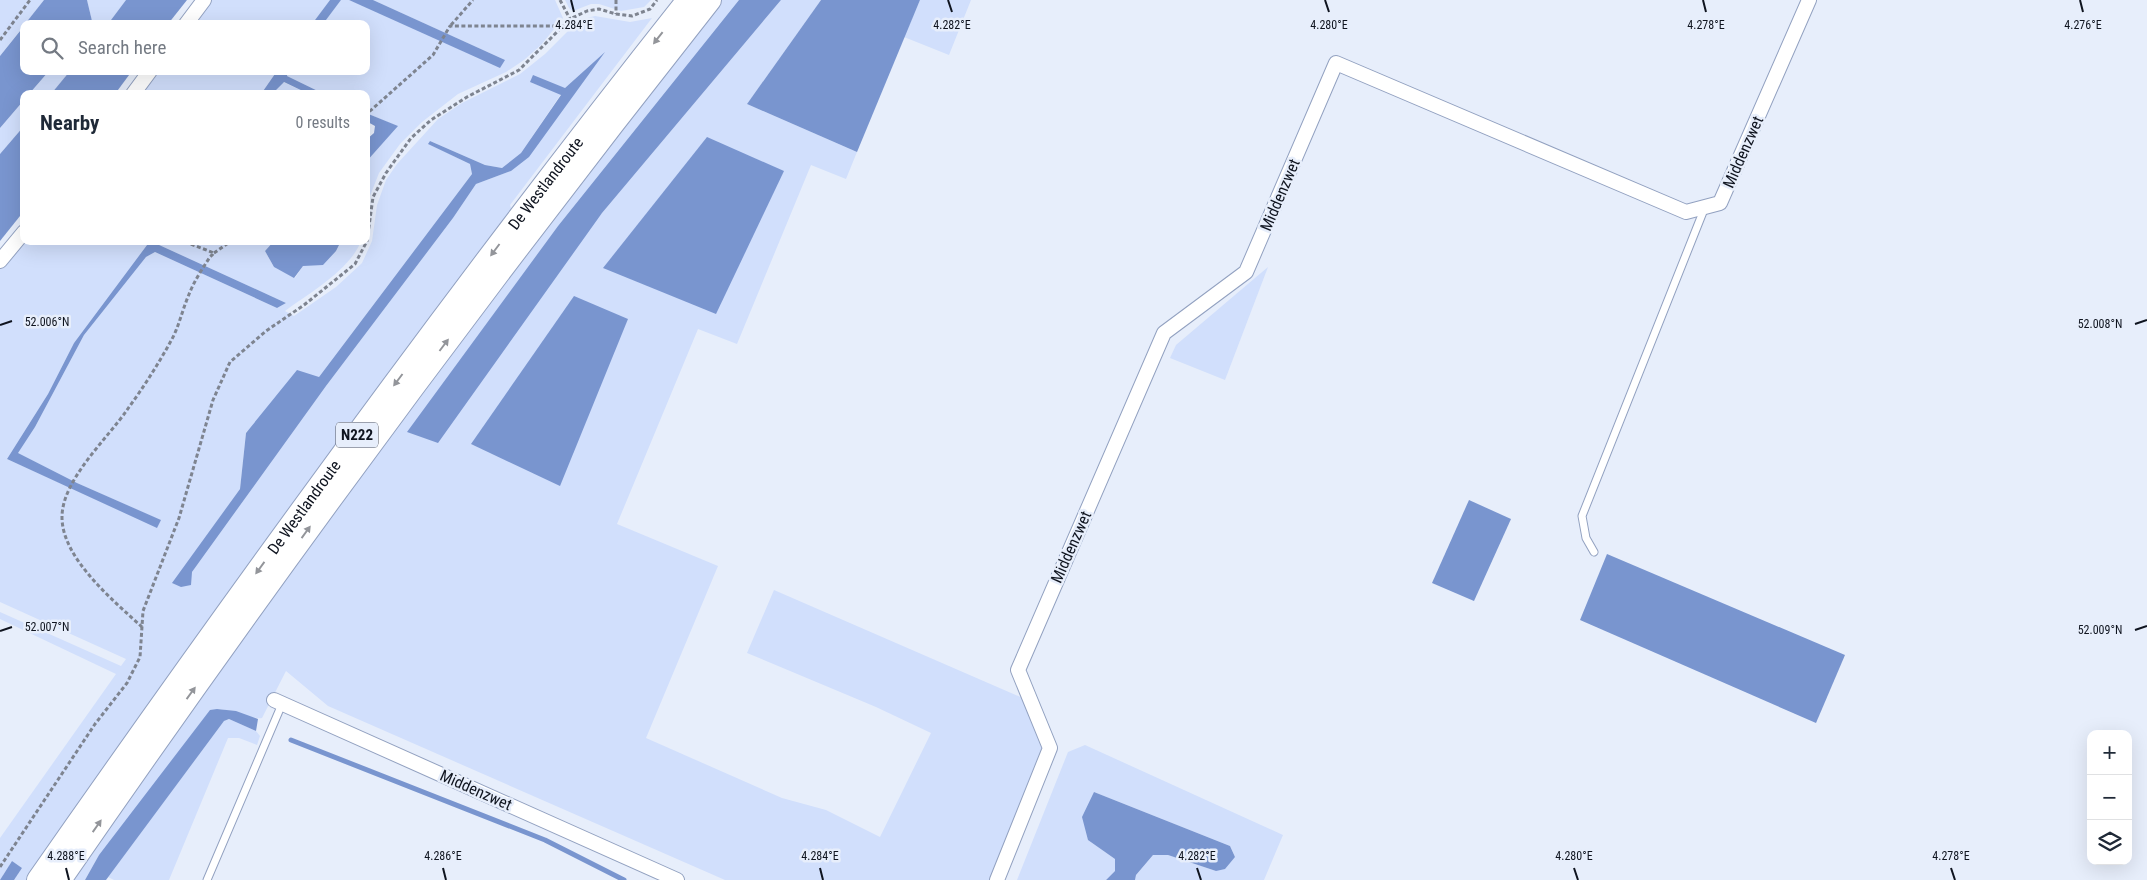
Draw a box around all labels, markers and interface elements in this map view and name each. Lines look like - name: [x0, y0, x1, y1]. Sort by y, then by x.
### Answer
- text: 4.284°E: [555, 18, 593, 32]
- text: 4.282°E: [933, 18, 971, 32]
- text: 4.280°E: [1310, 18, 1348, 32]
- text: 4.278°E: [1687, 18, 1725, 32]
- text: 4.276°E: [2064, 18, 2102, 32]
- search box: [20, 20, 370, 75]
- one-way arrow: [652, 31, 663, 44]
- icon: search: [38, 34, 66, 62]
- text: Search here: [78, 36, 166, 59]
- text: Nearby: [40, 111, 99, 135]
- text: 0 results: [295, 113, 350, 132]
- street label: Middenzwet: [1719, 113, 1767, 191]
- street label: De Westlandroute: [504, 133, 587, 233]
- street label: Middenzwet: [1256, 156, 1304, 234]
- one-way arrow: [490, 243, 500, 257]
- text: 52.006°N: [25, 315, 69, 329]
- text: 52.008°N: [2078, 317, 2122, 331]
- one-way arrow: [439, 338, 449, 352]
- one-way arrow: [392, 373, 403, 386]
- road number: N222: [336, 422, 378, 448]
- street label: De Westlandroute: [263, 456, 344, 558]
- street label: Middenzwet: [1047, 508, 1095, 586]
- one-way arrow: [301, 525, 311, 539]
- one-way arrow: [255, 561, 265, 575]
- text: 52.007°N: [25, 620, 69, 634]
- text: 52.009°N: [2078, 623, 2122, 637]
- one-way arrow: [186, 686, 196, 700]
- map controls: [2087, 730, 2132, 865]
- button: +: [2087, 730, 2132, 775]
- street label: Middenzwet: [437, 766, 515, 814]
- button: −: [2087, 775, 2132, 820]
- one-way arrow: [92, 819, 102, 832]
- button: layers: [2087, 820, 2132, 865]
- text: 4.288°E: [47, 849, 85, 863]
- text: 4.286°E: [424, 849, 462, 863]
- text: 4.284°E: [801, 849, 839, 863]
- text: 4.282°E: [1178, 849, 1216, 863]
- text: 4.280°E: [1555, 849, 1593, 863]
- text: 4.278°E: [1932, 849, 1970, 863]

